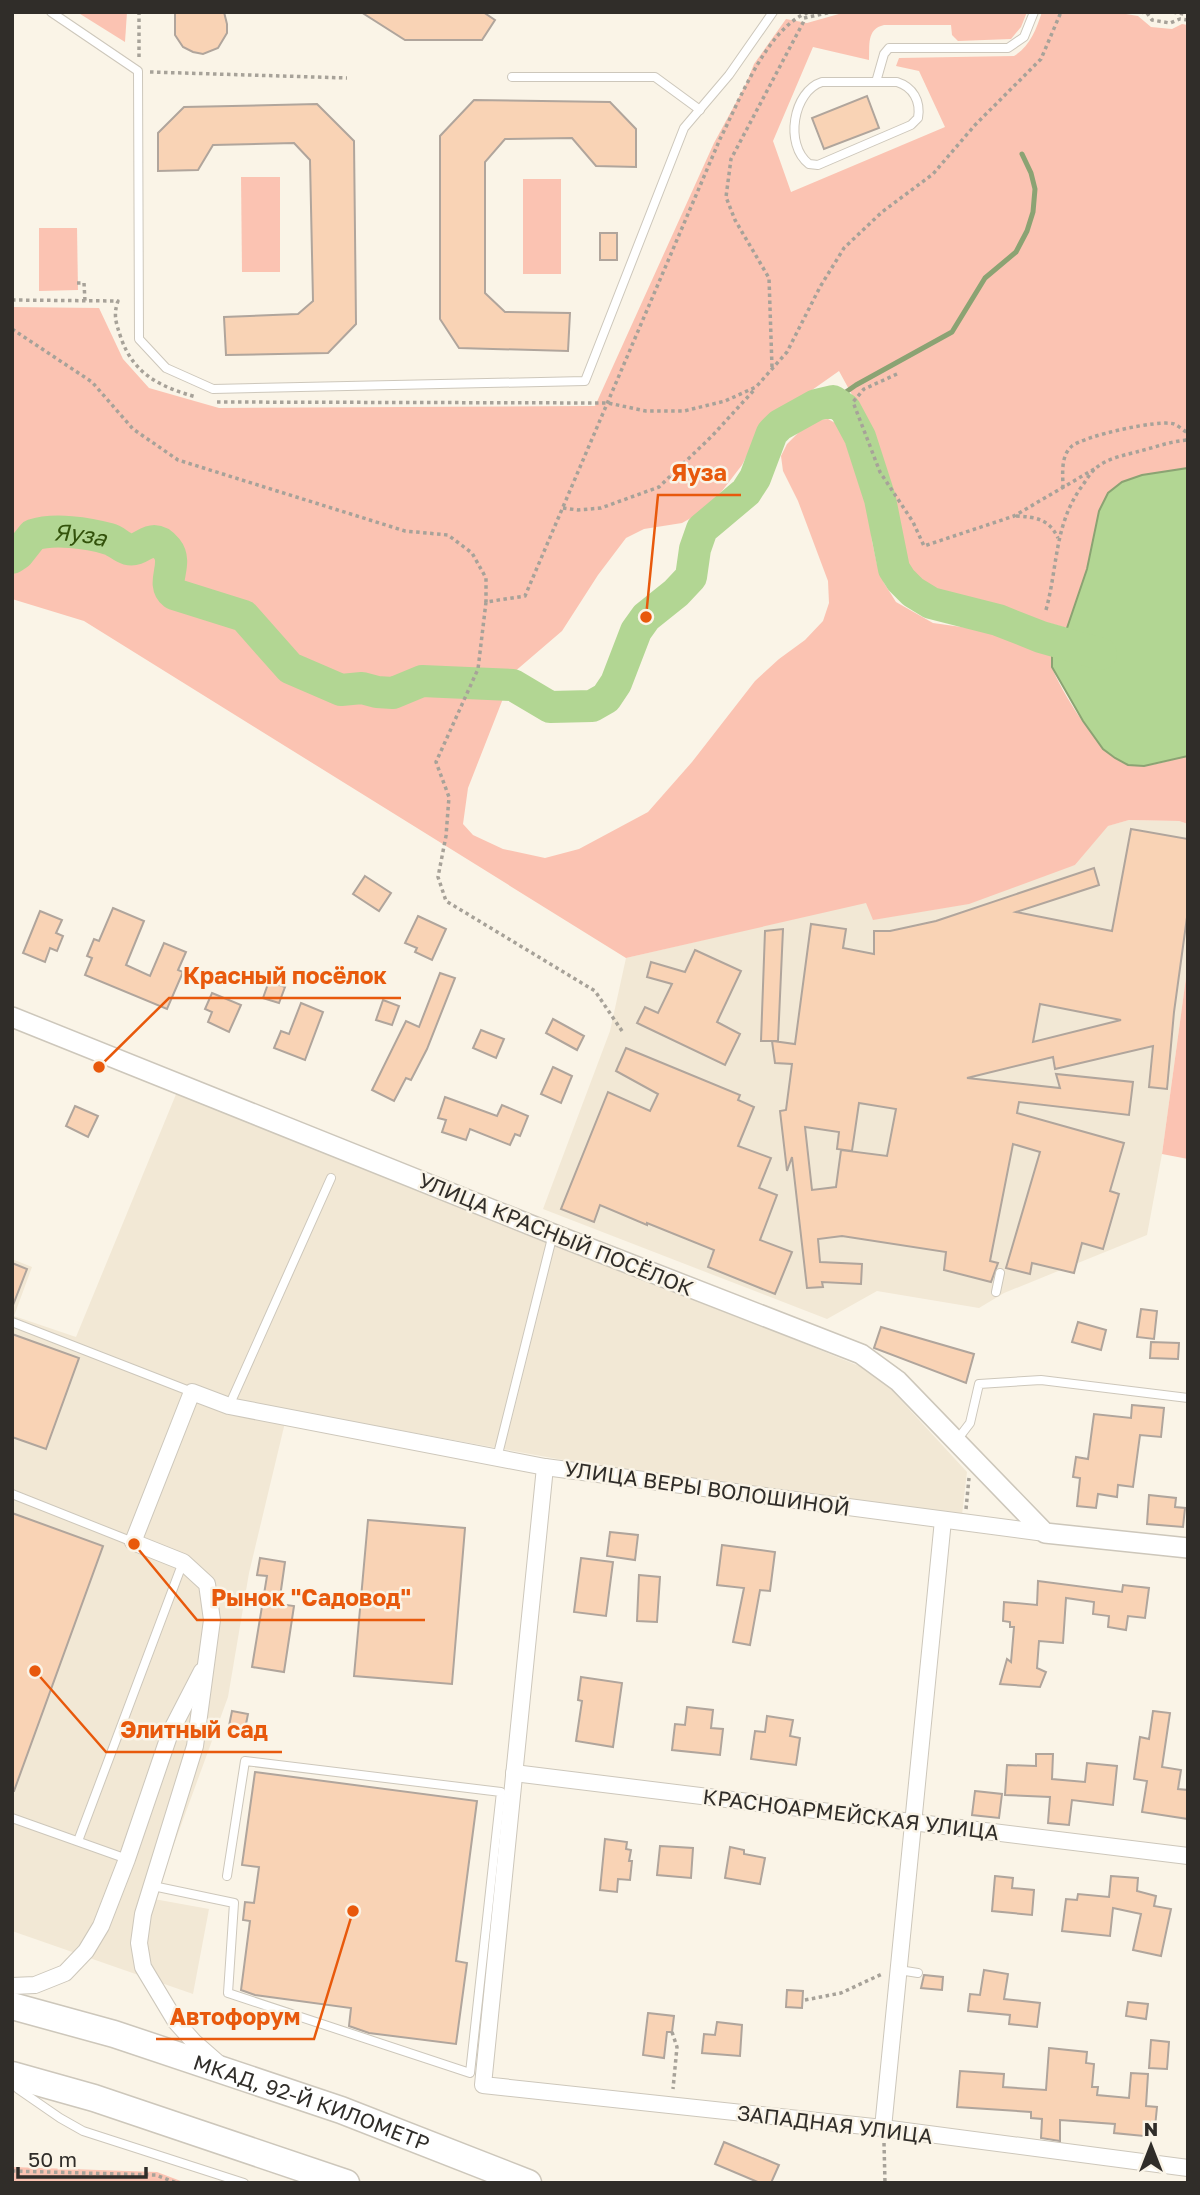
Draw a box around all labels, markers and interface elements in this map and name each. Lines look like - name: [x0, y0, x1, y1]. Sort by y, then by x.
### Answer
- callout: Яуза: [658, 451, 741, 495]
- text: Яуза: [671, 458, 727, 486]
- water label: Яуза: [53, 517, 110, 552]
- callout: Красный посёлок: [169, 954, 401, 998]
- text: Красный посёлок: [183, 961, 388, 989]
- street label: УЛИЦА КРАСНЫЙ ПОСЁЛОК: [415, 1167, 697, 1301]
- street label: УЛИЦА ВЕРЫ ВОЛОШИНОЙ: [563, 1455, 851, 1521]
- callout: Рынок "Садовод": [197, 1576, 425, 1620]
- text: Рынок "Садовод": [211, 1583, 411, 1611]
- callout: Элитный сад: [106, 1708, 282, 1752]
- text: Элитный сад: [120, 1715, 268, 1743]
- street label: КРАСНОАРМЕЙСКАЯ УЛИЦА: [701, 1783, 1001, 1845]
- callout: Автофорум: [156, 1995, 314, 2039]
- text: Автофорум: [170, 2002, 300, 2030]
- street label: МКАД, 92-Й КИЛОМЕТР: [190, 2049, 434, 2156]
- street label: ЗАПАДНАЯ УЛИЦА: [736, 2099, 934, 2149]
- north arrow: [1116, 2111, 1186, 2181]
- text: N: [1144, 2117, 1158, 2140]
- scale bar: [18, 2136, 145, 2180]
- text: 50 m: [28, 2146, 77, 2172]

